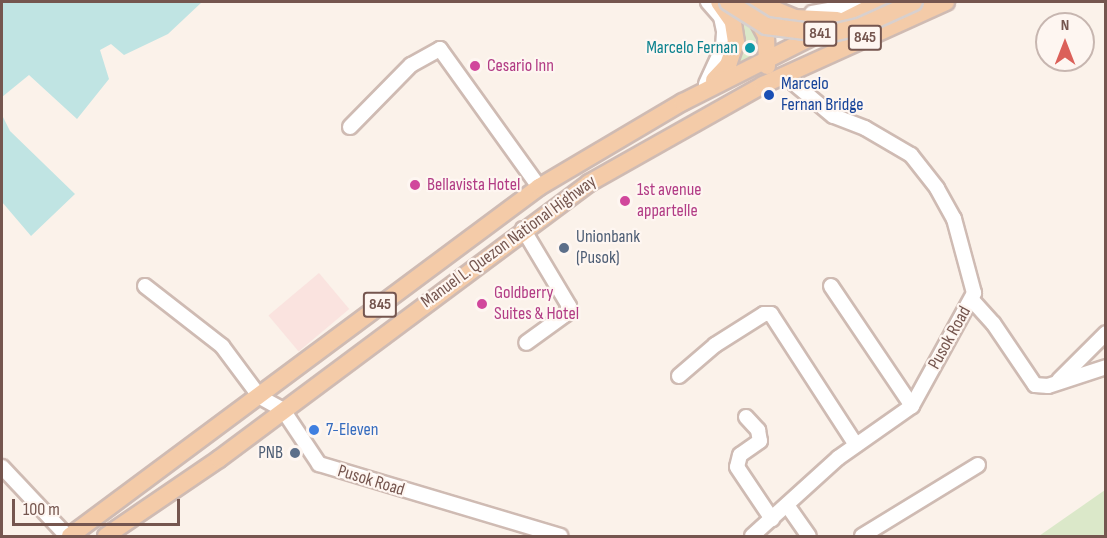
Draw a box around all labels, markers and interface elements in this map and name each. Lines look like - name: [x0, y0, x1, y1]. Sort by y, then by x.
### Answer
- north arrow: [1035, 12, 1095, 72]
- text: N: [1061, 16, 1069, 35]
- road number: 841: [802, 21, 838, 47]
- road number: 845: [847, 25, 883, 51]
- place label: Marcelo Fernan: [646, 37, 738, 59]
- marker: Marcelo Fernan: [743, 41, 757, 55]
- place label: Cesario Inn: [487, 55, 554, 77]
- marker: Cesario Inn: [468, 59, 482, 73]
- place label: Marcelo Fernan Bridge: [781, 74, 864, 116]
- marker: Marcelo Fernan Bridge: [762, 88, 776, 102]
- street label: Manuel L. Quezon National Highway: [417, 171, 601, 313]
- place label: Bellavista Hotel: [427, 174, 520, 196]
- marker: Bellavista Hotel: [408, 178, 422, 192]
- place label: 1st avenue appartelle: [637, 180, 701, 222]
- marker: 1st avenue appartelle: [618, 194, 632, 208]
- place label: Unionbank (Pusok): [576, 227, 640, 270]
- marker: Unionbank (Pusok): [557, 241, 571, 255]
- place label: Goldberry Suites & Hotel: [494, 283, 579, 326]
- road number: 845: [362, 292, 398, 318]
- marker: Goldberry Suites & Hotel: [475, 297, 489, 311]
- street label: Pusok Road: [924, 303, 976, 373]
- place label: 7-Eleven: [326, 419, 379, 441]
- marker: 7-Eleven: [307, 423, 321, 437]
- place label: PNB: [258, 442, 283, 464]
- marker: PNB: [288, 446, 302, 460]
- street label: Pusok Road: [335, 461, 407, 501]
- scale bar: [15, 487, 183, 525]
- text: 100 m: [23, 499, 60, 520]

